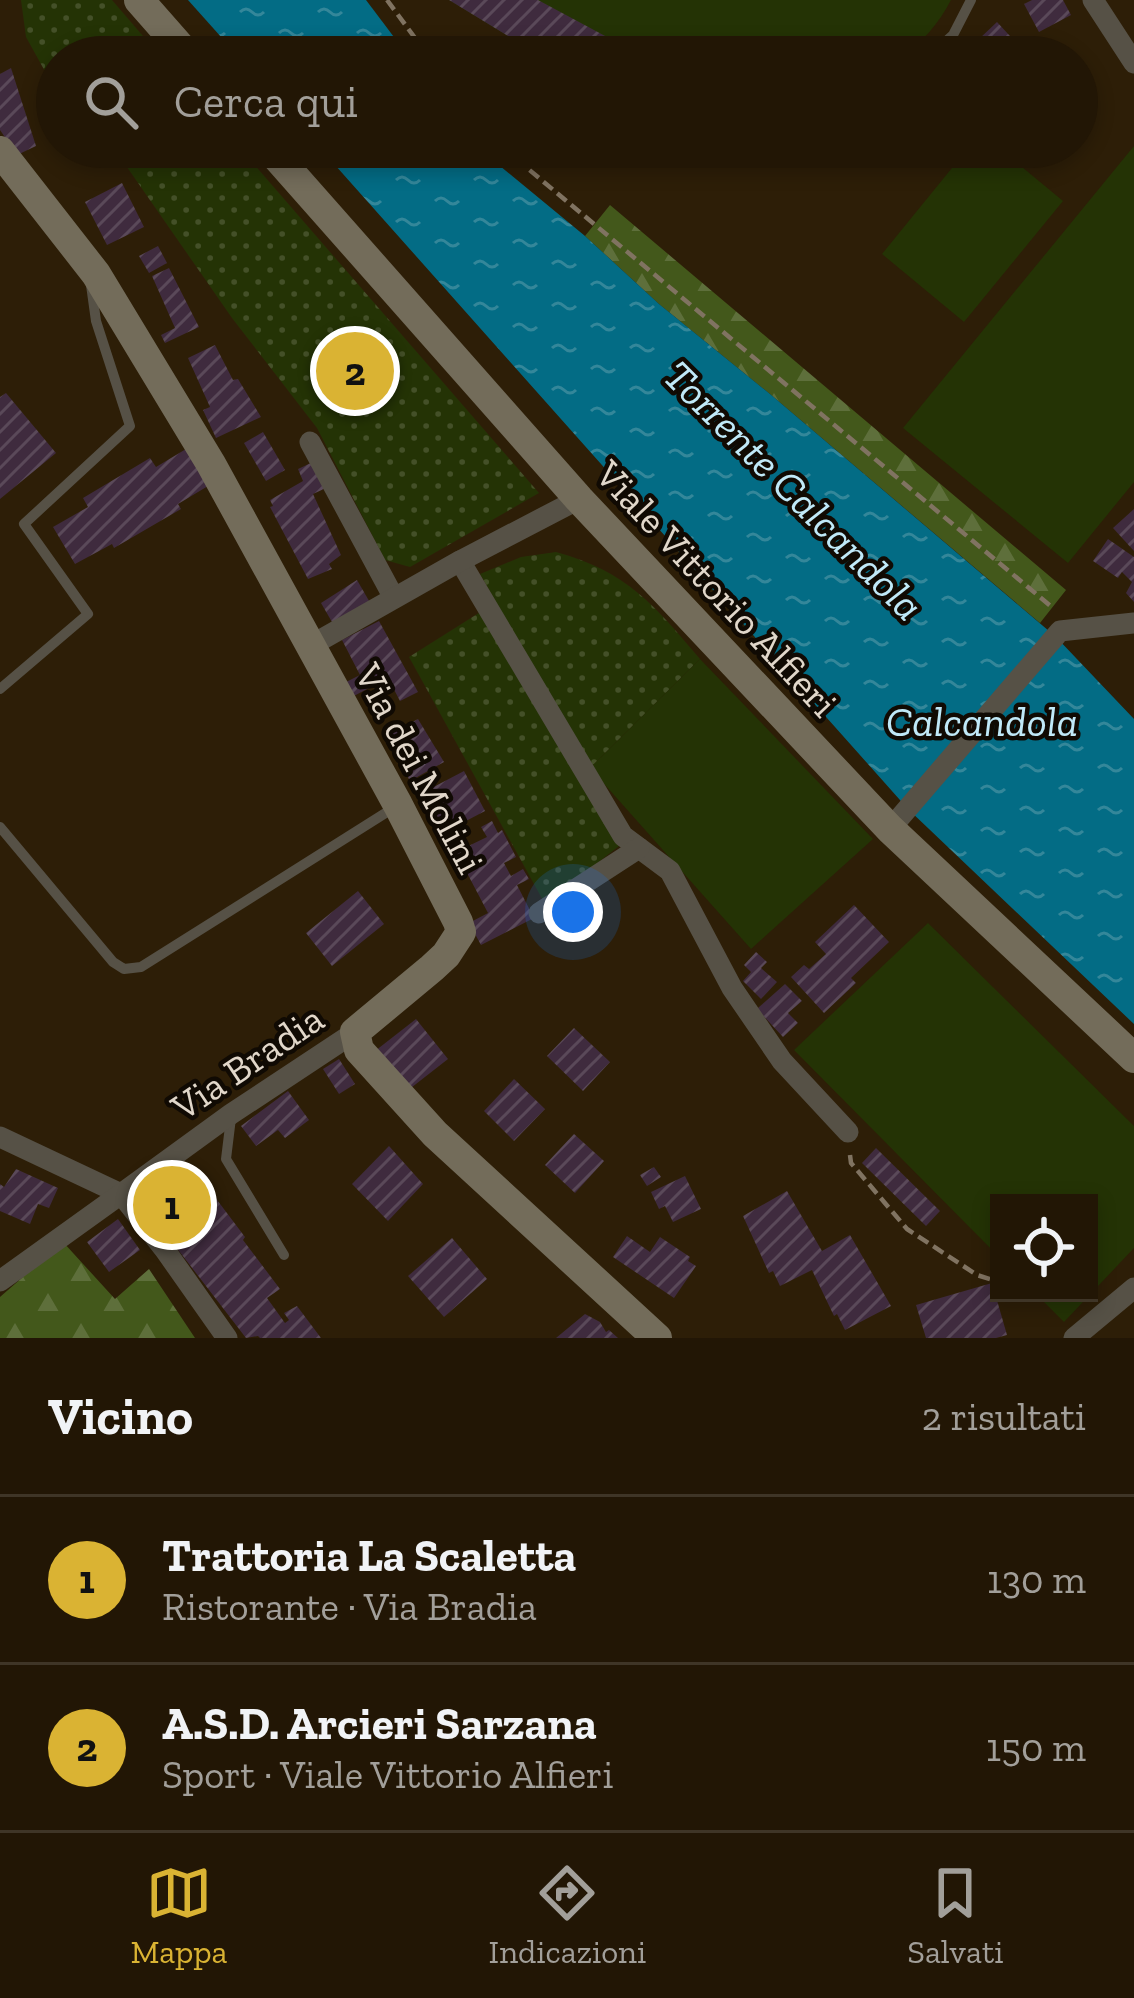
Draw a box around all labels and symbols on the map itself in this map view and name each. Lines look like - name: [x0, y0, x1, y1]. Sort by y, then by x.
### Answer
- pin: 2: [316, 326, 394, 416]
- water label: Torrente Calcandola: [653, 350, 934, 631]
- street label: Viale Vittorio Alfieri: [585, 450, 848, 726]
- street label: Via dei Molini: [344, 654, 494, 881]
- water label: Calcandola: [886, 696, 1078, 747]
- your location: [543, 882, 603, 942]
- street label: Via Bradia: [162, 994, 332, 1131]
- pin: 1: [133, 1160, 211, 1250]

